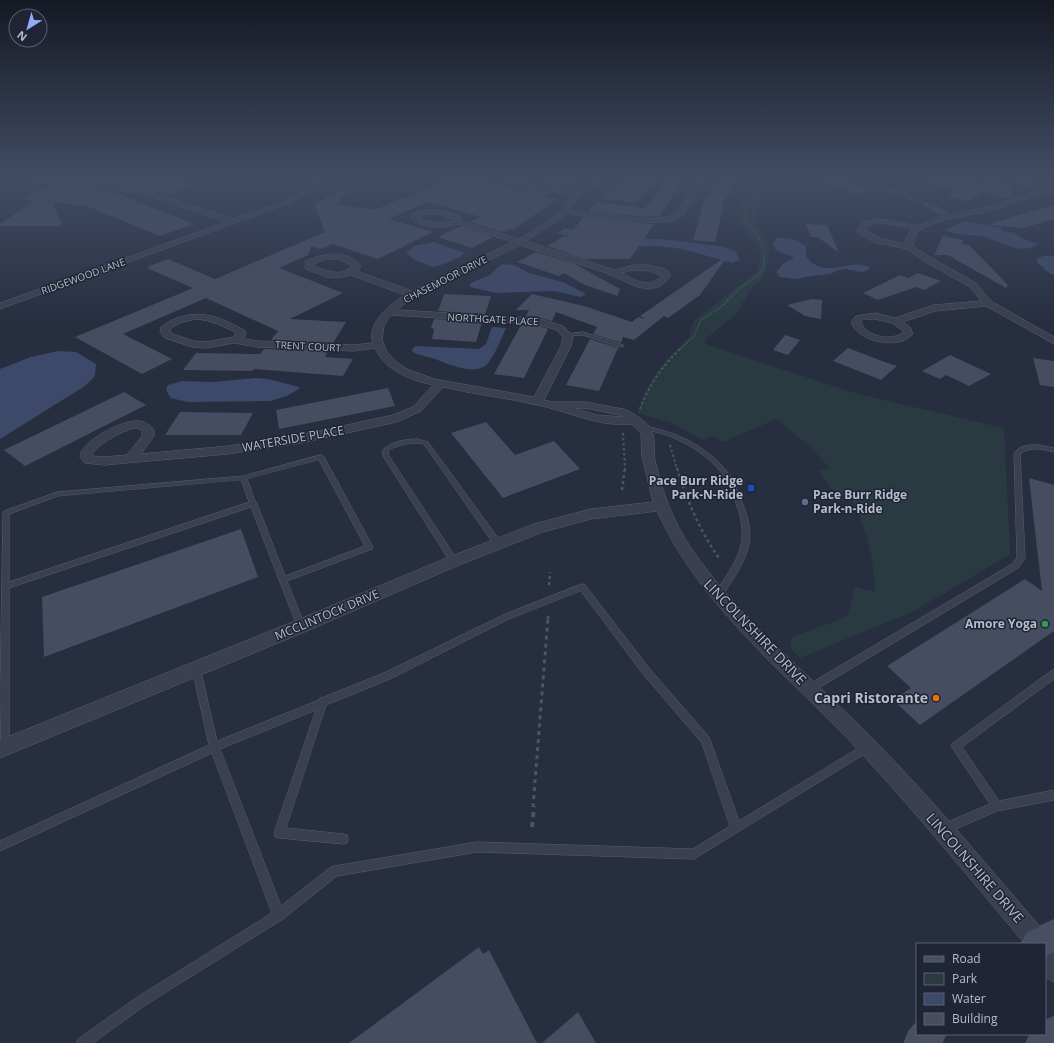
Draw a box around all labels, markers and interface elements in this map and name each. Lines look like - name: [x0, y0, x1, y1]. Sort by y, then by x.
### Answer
- north arrow: [8, 8, 48, 48]
- text: N: [14, 28, 30, 45]
- street label: CHASEMOOR DRIVE: [401, 252, 489, 306]
- street label: RIDGEWOOD LANE: [39, 254, 127, 298]
- street label: NORTHGATE PLACE: [447, 310, 539, 328]
- street label: TRENT COURT: [275, 337, 342, 355]
- street label: WATERSIDE PLACE: [241, 421, 345, 456]
- place label: Pace Burr Ridge Park-N-Ride: [649, 472, 743, 503]
- marker: Pace Burr Ridge Park-N-Ride: [746, 483, 756, 493]
- place label: Pace Burr Ridge Park-n-Ride: [813, 486, 907, 517]
- marker: Pace Burr Ridge Park-n-Ride: [800, 497, 810, 507]
- street label: LINCOLNSHIRE DRIVE: [700, 575, 811, 689]
- street label: MCCLINTOCK DRIVE: [272, 585, 382, 644]
- place label: Amore Yoga: [965, 615, 1037, 632]
- marker: Amore Yoga: [1040, 619, 1050, 629]
- place label: Capri Ristorante: [814, 688, 928, 707]
- marker: Capri Ristorante: [931, 693, 941, 703]
- street label: LINCOLNSHIRE DRIVE: [922, 809, 1029, 927]
- legend: [916, 943, 1046, 1035]
- text: Road: [952, 950, 981, 967]
- text: Park: [952, 970, 978, 987]
- text: Water: [952, 990, 986, 1007]
- text: Building: [952, 1010, 998, 1027]

